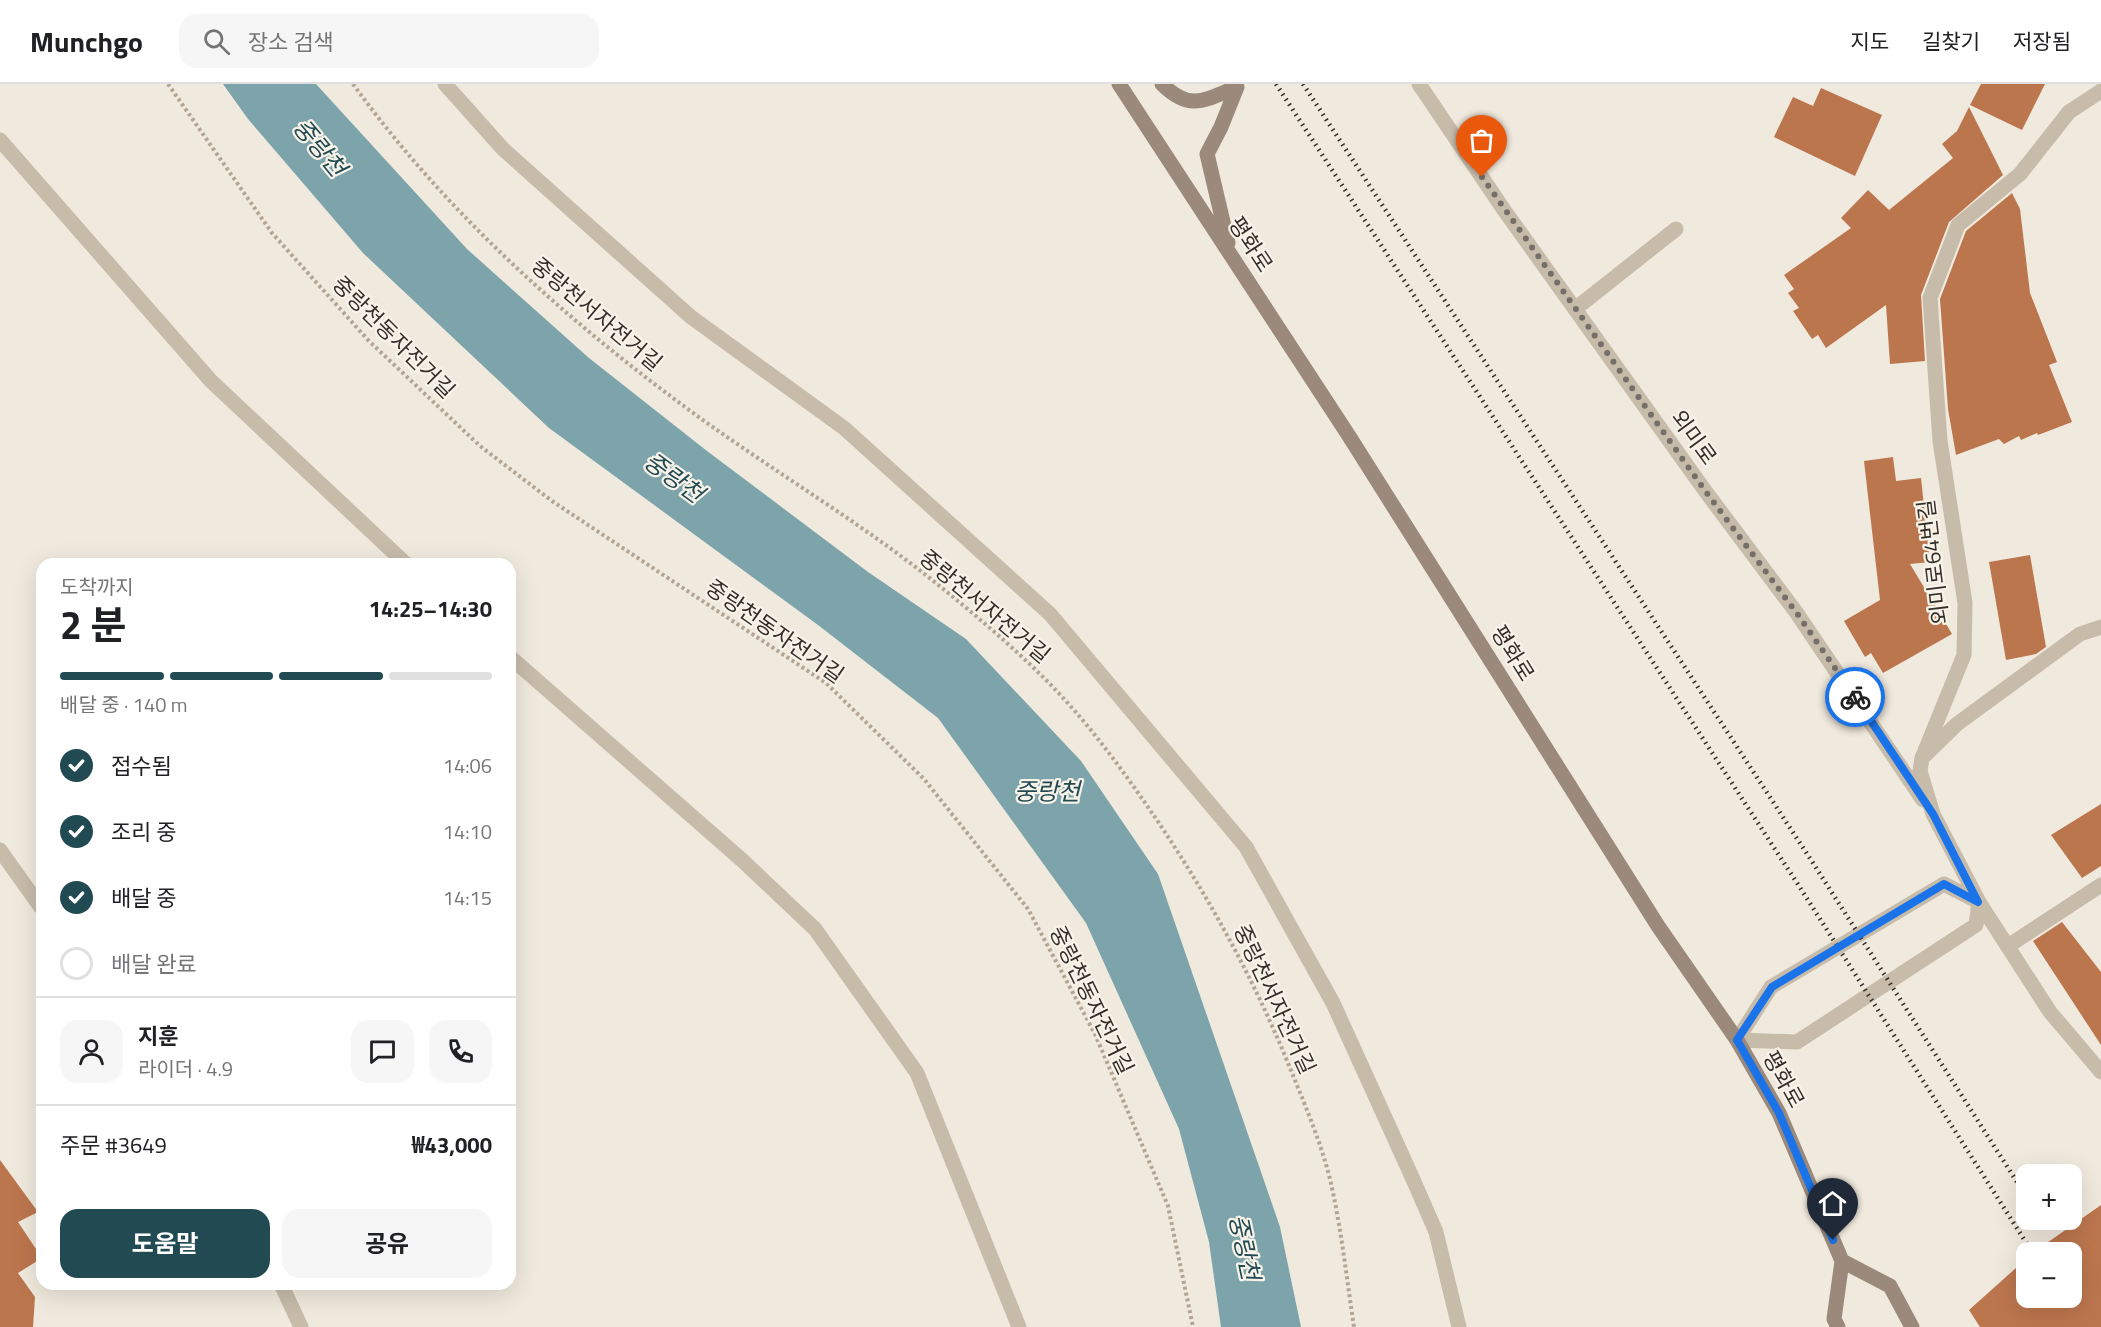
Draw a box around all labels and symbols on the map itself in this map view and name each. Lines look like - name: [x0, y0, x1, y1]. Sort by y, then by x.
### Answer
- water label: 중랑천: [285, 110, 357, 186]
- pin: [1456, 115, 1507, 177]
- street label: 평화로: [1220, 209, 1282, 279]
- street label: 중랑천서자전거길: [524, 249, 670, 379]
- street label: 중랑천동자전거길: [325, 268, 463, 406]
- street label: 외미로: [1662, 402, 1726, 472]
- water label: 중랑천: [637, 443, 714, 513]
- street label: 외미로64번길: [1908, 497, 1958, 627]
- street label: 중랑천서자전거길: [912, 541, 1058, 671]
- street label: 중랑천동자전거길: [699, 571, 851, 691]
- street label: 평화로: [1482, 618, 1544, 688]
- courier: [1825, 667, 1885, 727]
- water label: 중랑천: [1014, 773, 1083, 809]
- street label: 중랑천서자전거길: [1225, 918, 1325, 1080]
- street label: 중랑천동자전거길: [1041, 920, 1143, 1080]
- street label: 평화로: [1754, 1044, 1814, 1114]
- pin: [1807, 1178, 1858, 1240]
- water label: 중랑천: [1221, 1211, 1270, 1286]

